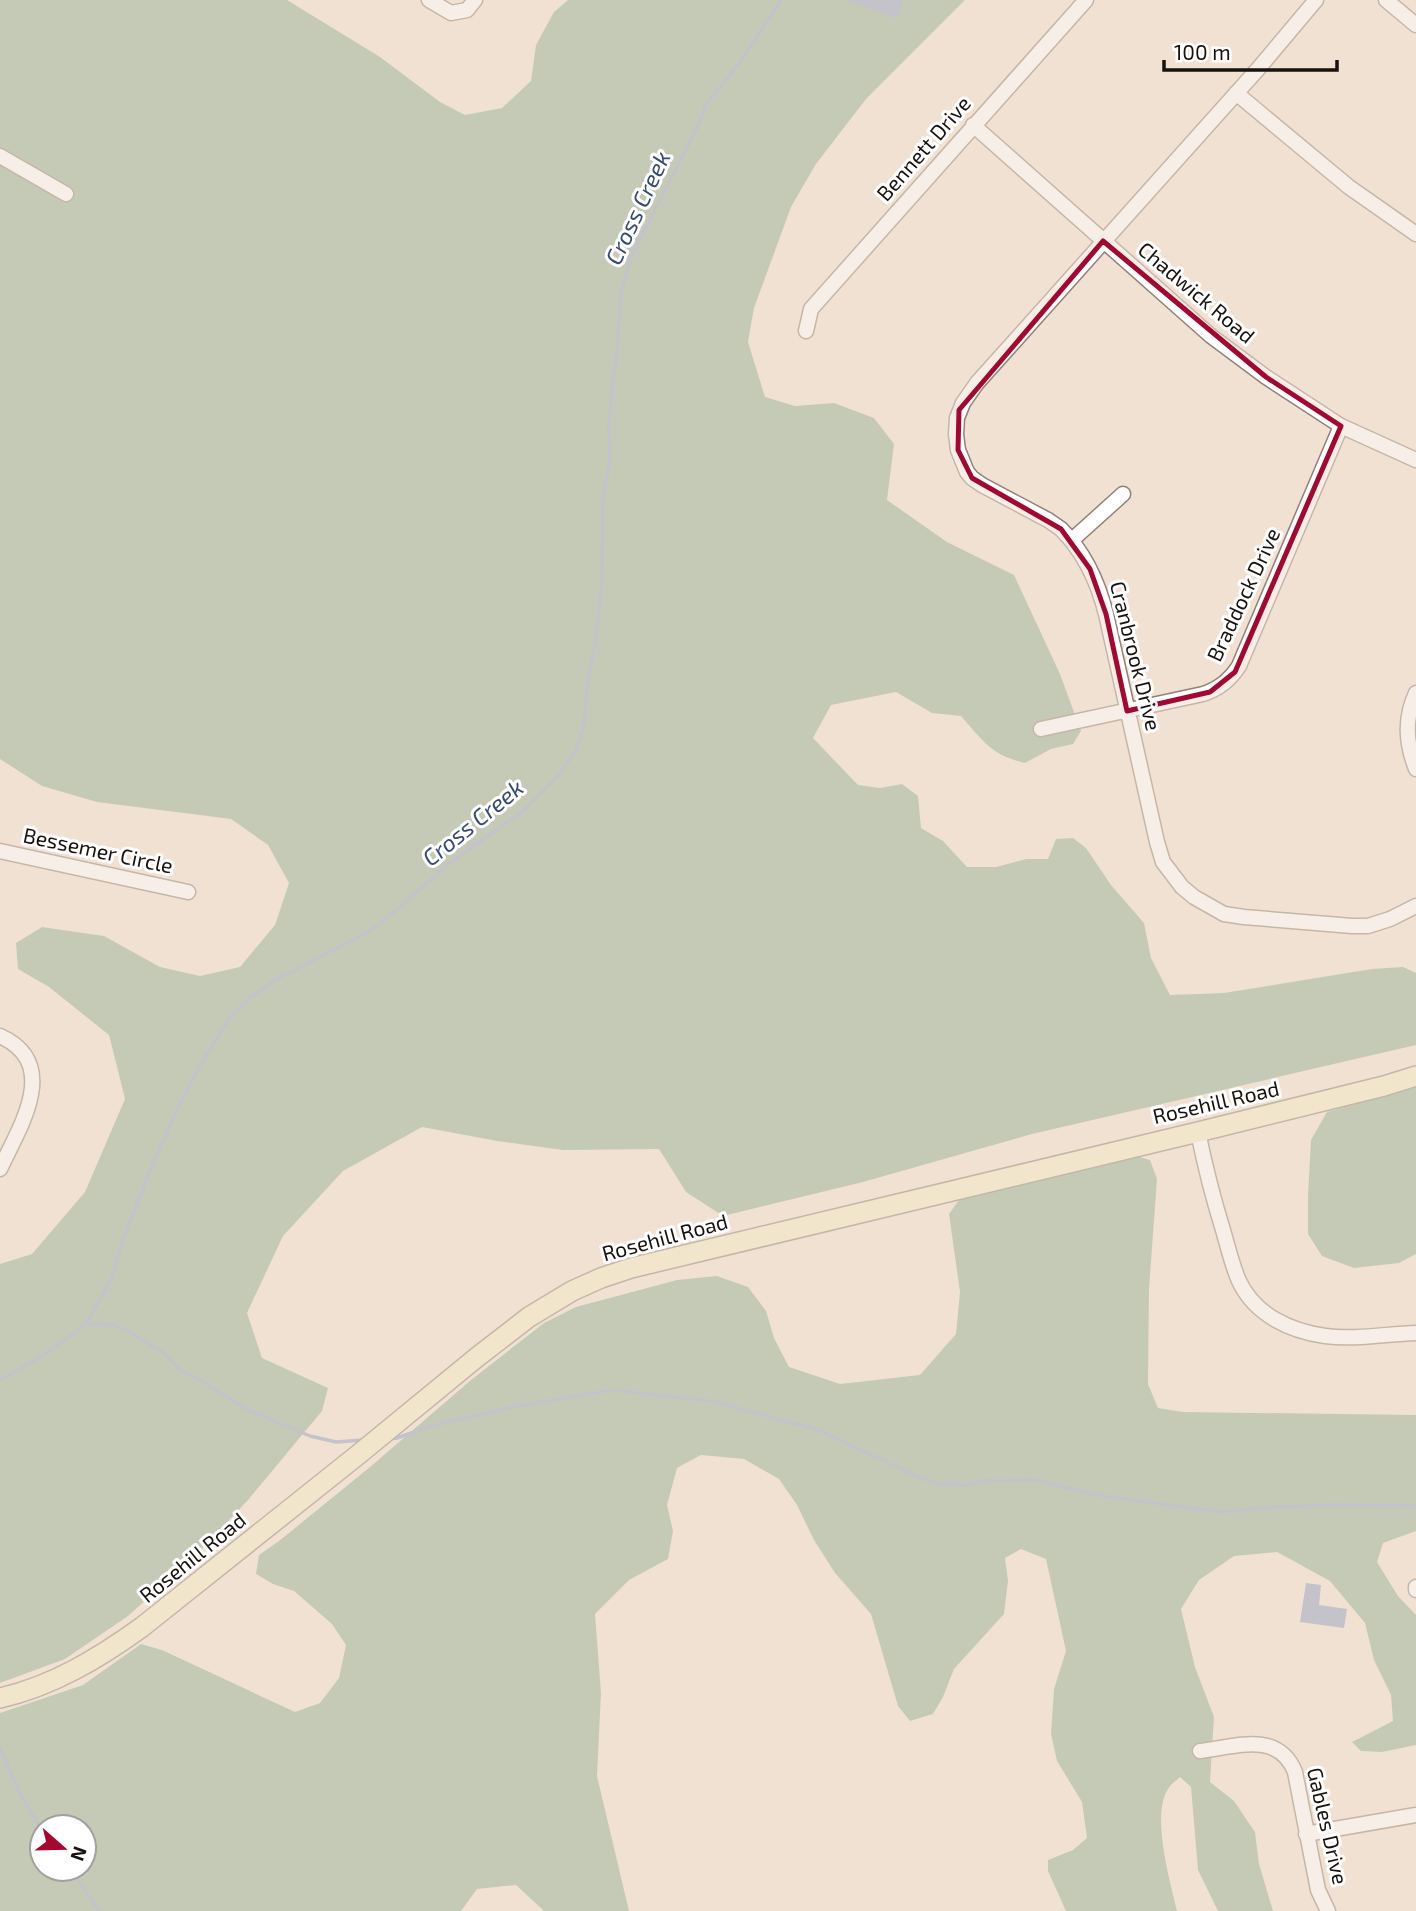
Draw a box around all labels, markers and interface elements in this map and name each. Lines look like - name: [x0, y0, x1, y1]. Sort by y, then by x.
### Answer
- scale bar: [1164, 28, 1337, 72]
- text: 100 m: [1174, 39, 1231, 64]
- street label: Bennett Drive: [871, 91, 975, 205]
- water label: Cross Creek: [599, 146, 676, 269]
- street label: Chadwick Road: [1134, 236, 1260, 348]
- street label: Braddock Drive: [1201, 524, 1284, 665]
- street label: Cranbrook Drive: [1106, 578, 1167, 733]
- water label: Cross Creek: [416, 773, 529, 871]
- street label: Bessemer Circle: [21, 821, 175, 878]
- street label: Rosehill Road: [1150, 1075, 1281, 1128]
- street label: Rosehill Road: [599, 1208, 730, 1265]
- street label: Rosehill Road: [134, 1506, 250, 1607]
- street label: Gables Drive: [1303, 1765, 1354, 1887]
- north arrow: [28, 1813, 98, 1883]
- text: N: [66, 1844, 93, 1864]

